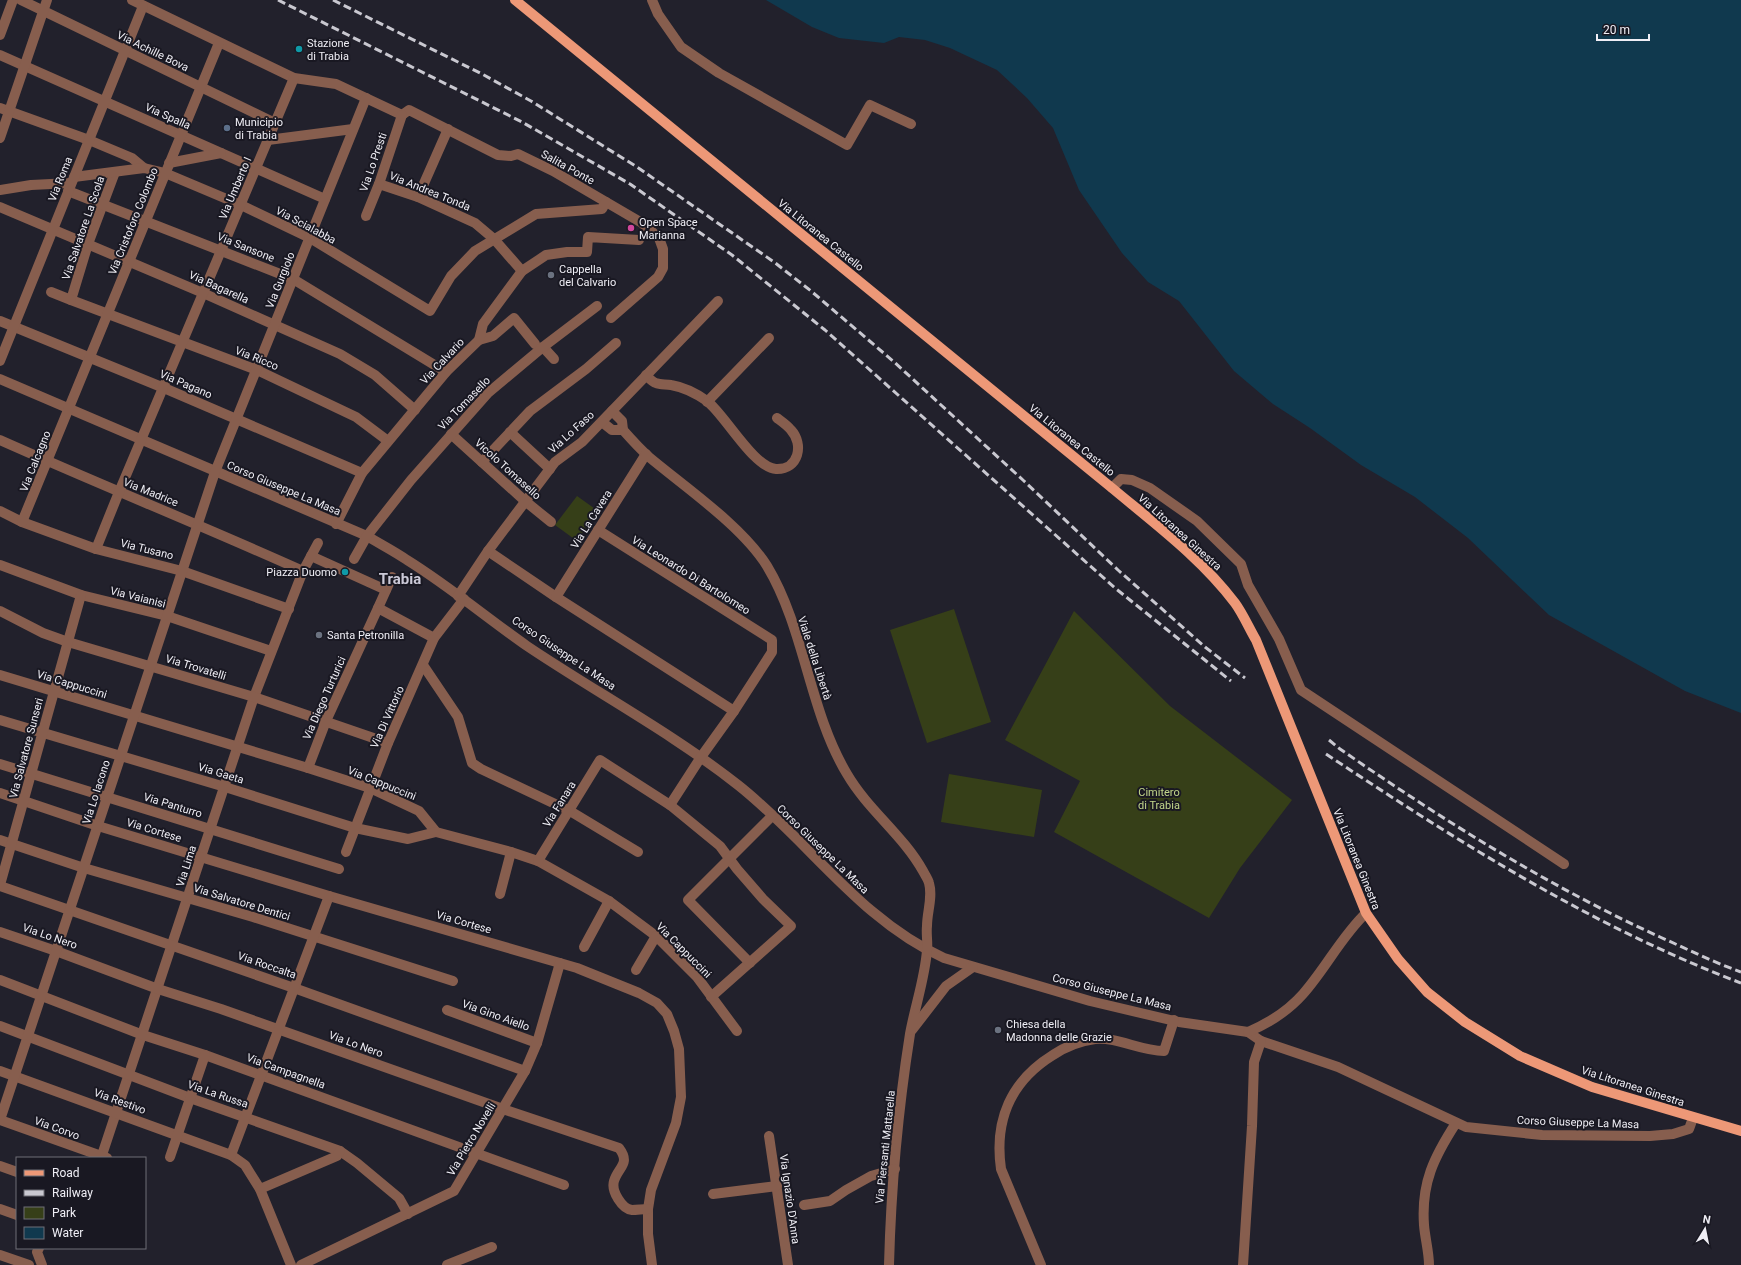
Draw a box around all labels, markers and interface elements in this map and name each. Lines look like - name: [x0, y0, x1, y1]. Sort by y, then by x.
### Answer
- scale bar: [1597, 16, 1649, 42]
- text: 20 m: [1603, 23, 1630, 37]
- street label: Via Achille Bova: [115, 28, 191, 74]
- place label: Stazione di Trabia: [307, 37, 350, 63]
- marker: Stazione di Trabia: [294, 44, 304, 54]
- street label: Via Spalla: [143, 101, 193, 132]
- place label: Municipio di Trabia: [235, 116, 283, 142]
- marker: Municipio di Trabia: [222, 123, 232, 133]
- street label: Via Lo Presti: [357, 131, 390, 193]
- street label: Salita Ponte: [539, 147, 597, 187]
- street label: Via Roma: [46, 155, 75, 203]
- street label: Via Umberto I: [216, 155, 254, 221]
- street label: Via Cristoforo Colombo: [106, 166, 161, 277]
- street label: Via Andrea Tonda: [387, 169, 472, 214]
- street label: Via Salvatore La Scola: [60, 175, 107, 282]
- street label: Via Litoranea Castello: [775, 197, 866, 274]
- street label: Via Scialabba: [273, 204, 338, 247]
- place label: Open Space Marianna: [639, 216, 698, 242]
- marker: Open Space Marianna: [626, 223, 636, 233]
- street label: Via Sansone: [215, 230, 277, 265]
- street label: Via Gurgiolo: [263, 250, 298, 310]
- place label: Cappella del Calvario: [559, 263, 616, 289]
- street label: Via Bagarella: [187, 268, 251, 306]
- marker: Cappella del Calvario: [546, 270, 556, 280]
- street label: Via Calvario: [418, 336, 467, 387]
- street label: Via Ricco: [233, 344, 280, 373]
- street label: Via Pagano: [158, 368, 214, 401]
- street label: Via Tomasello: [436, 374, 493, 433]
- street label: Via Litoranea Castello: [1026, 402, 1117, 479]
- street label: Via Lo Faso: [546, 408, 597, 456]
- street label: Via Calcagno: [17, 429, 54, 494]
- street label: Vicolo Tomasello: [472, 436, 543, 502]
- street label: Corso Giuseppe La Masa: [225, 459, 343, 518]
- street label: Via Madrice: [121, 476, 180, 509]
- street label: Via La Cavera: [568, 488, 615, 551]
- street label: Via Litoranea Ginestra: [1135, 492, 1224, 573]
- street label: Via Leonardo Di Bartolomeo: [629, 534, 752, 617]
- street label: Via Tusano: [119, 537, 175, 562]
- place label: Piazza Duomo: [266, 566, 337, 579]
- marker: Piazza Duomo: [340, 567, 350, 577]
- district label: Trabia: [379, 570, 421, 588]
- street label: Via Vaianisi: [109, 584, 167, 611]
- street label: Corso Giuseppe La Masa: [509, 614, 618, 693]
- street label: Viale della Libertà: [795, 615, 834, 702]
- place label: Santa Petronilla: [327, 629, 404, 642]
- marker: Santa Petronilla: [314, 630, 324, 640]
- street label: Via Trovatelli: [164, 652, 228, 683]
- street label: Via Diego Turturici: [300, 655, 349, 742]
- street label: Via Cappuccini: [35, 668, 109, 701]
- street label: Via Di Vittorio: [368, 684, 407, 750]
- street label: Via Salvatore Sunseri: [7, 697, 46, 800]
- street label: Via Lo Iacono: [80, 758, 113, 826]
- street label: Via Gaeta: [196, 760, 245, 787]
- street label: Via Cappuccini: [346, 764, 418, 803]
- street label: Via Fanara: [540, 779, 579, 830]
- park label: Cimitero di Trabia: [1138, 786, 1180, 812]
- street label: Via Panturro: [142, 790, 204, 821]
- street label: Corso Giuseppe La Masa: [774, 802, 871, 897]
- street label: Via Litoranea Ginestra: [1330, 807, 1383, 912]
- street label: Via Cortese: [125, 816, 183, 845]
- street label: Via Lima: [174, 844, 199, 888]
- street label: Via Salvatore Dentici: [192, 882, 292, 923]
- street label: Via Cortese: [435, 908, 493, 937]
- street label: Via Cappuccini: [653, 920, 714, 981]
- street label: Via Lo Nero: [21, 921, 79, 952]
- street label: Via Roccalta: [236, 949, 298, 982]
- street label: Corso Giuseppe La Masa: [1051, 971, 1173, 1014]
- street label: Via Gino Aiello: [460, 997, 531, 1034]
- place label: Chiesa della Madonna delle Grazie: [1006, 1018, 1112, 1044]
- marker: Chiesa della Madonna delle Grazie: [993, 1025, 1003, 1035]
- street label: Via Lo Nero: [327, 1029, 385, 1060]
- street label: Via Campagnella: [245, 1051, 327, 1092]
- street label: Via Litoranea Ginestra: [1580, 1064, 1686, 1109]
- street label: Via La Russa: [186, 1078, 250, 1111]
- street label: Via Restivo: [92, 1086, 148, 1117]
- street label: Via Piersanti Mattarella: [873, 1090, 898, 1204]
- street label: Via Pietro Novelli: [444, 1100, 498, 1178]
- street label: Via Corvo: [32, 1114, 81, 1143]
- street label: Corso Giuseppe La Masa: [1517, 1114, 1639, 1131]
- street label: Via Ignazio D'Anna: [777, 1153, 802, 1245]
- legend: [16, 1157, 146, 1249]
- text: Road: [52, 1166, 80, 1180]
- text: Railway: [52, 1186, 93, 1200]
- text: Park: [52, 1206, 77, 1220]
- north arrow: [1685, 1209, 1725, 1249]
- text: N: [1702, 1213, 1712, 1227]
- text: Water: [52, 1226, 83, 1240]

